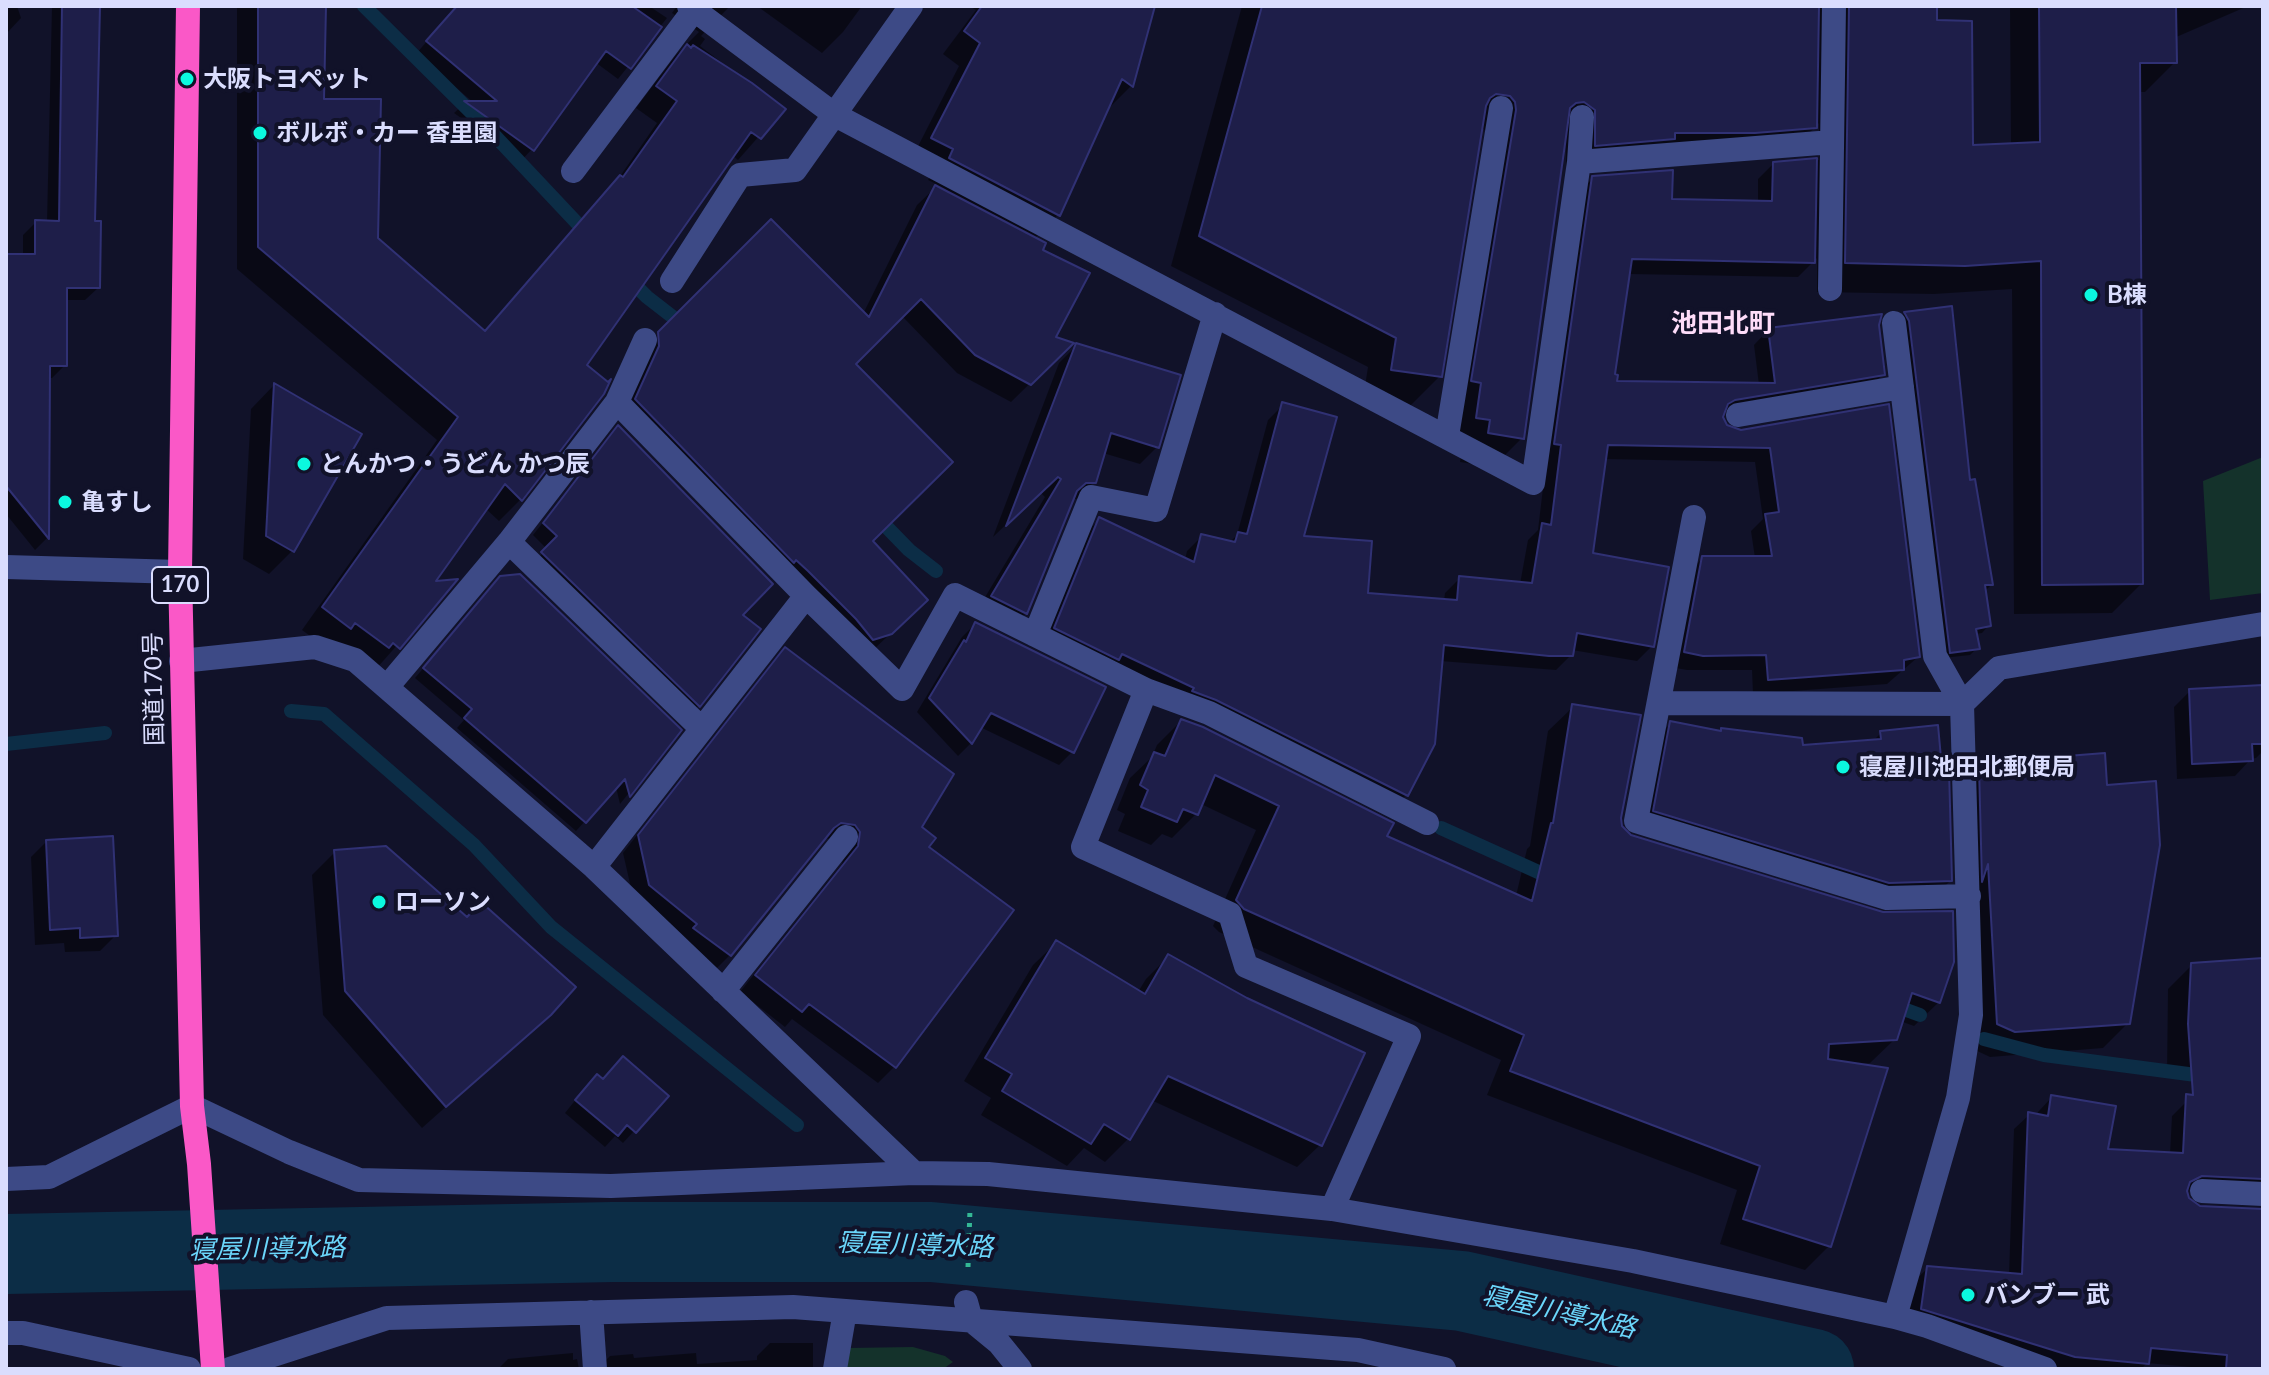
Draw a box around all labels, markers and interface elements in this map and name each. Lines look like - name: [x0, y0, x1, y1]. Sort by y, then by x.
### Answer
- place label: 大阪トヨペット: [203, 65, 371, 93]
- marker: 大阪トヨペット: [178, 70, 196, 88]
- place label: ボルボ・カー 香里園: [276, 119, 498, 147]
- marker: ボルボ・カー 香里園: [251, 124, 269, 142]
- place label: B棟: [2107, 281, 2147, 309]
- marker: B棟: [2082, 286, 2100, 304]
- district label: 池田北町: [1671, 308, 1775, 340]
- place label: とんかつ・うどん かつ辰: [320, 450, 590, 478]
- marker: とんかつ・うどん かつ辰: [295, 455, 313, 473]
- place label: 亀すし: [81, 488, 153, 516]
- marker: 亀すし: [56, 493, 74, 511]
- road number: 170: [152, 567, 208, 603]
- street label: 国道170号: [139, 632, 169, 746]
- place label: 寝屋川池田北郵便局: [1859, 753, 2075, 781]
- marker: 寝屋川池田北郵便局: [1834, 758, 1852, 776]
- place label: ローソン: [395, 888, 491, 916]
- marker: ローソン: [370, 893, 388, 911]
- water label: 寝屋川導水路: [837, 1227, 993, 1263]
- water label: 寝屋川導水路: [189, 1232, 345, 1266]
- water label: 寝屋川導水路: [1479, 1279, 1639, 1345]
- place label: バンブー 武: [1984, 1281, 2110, 1309]
- marker: バンブー 武: [1959, 1286, 1977, 1304]

